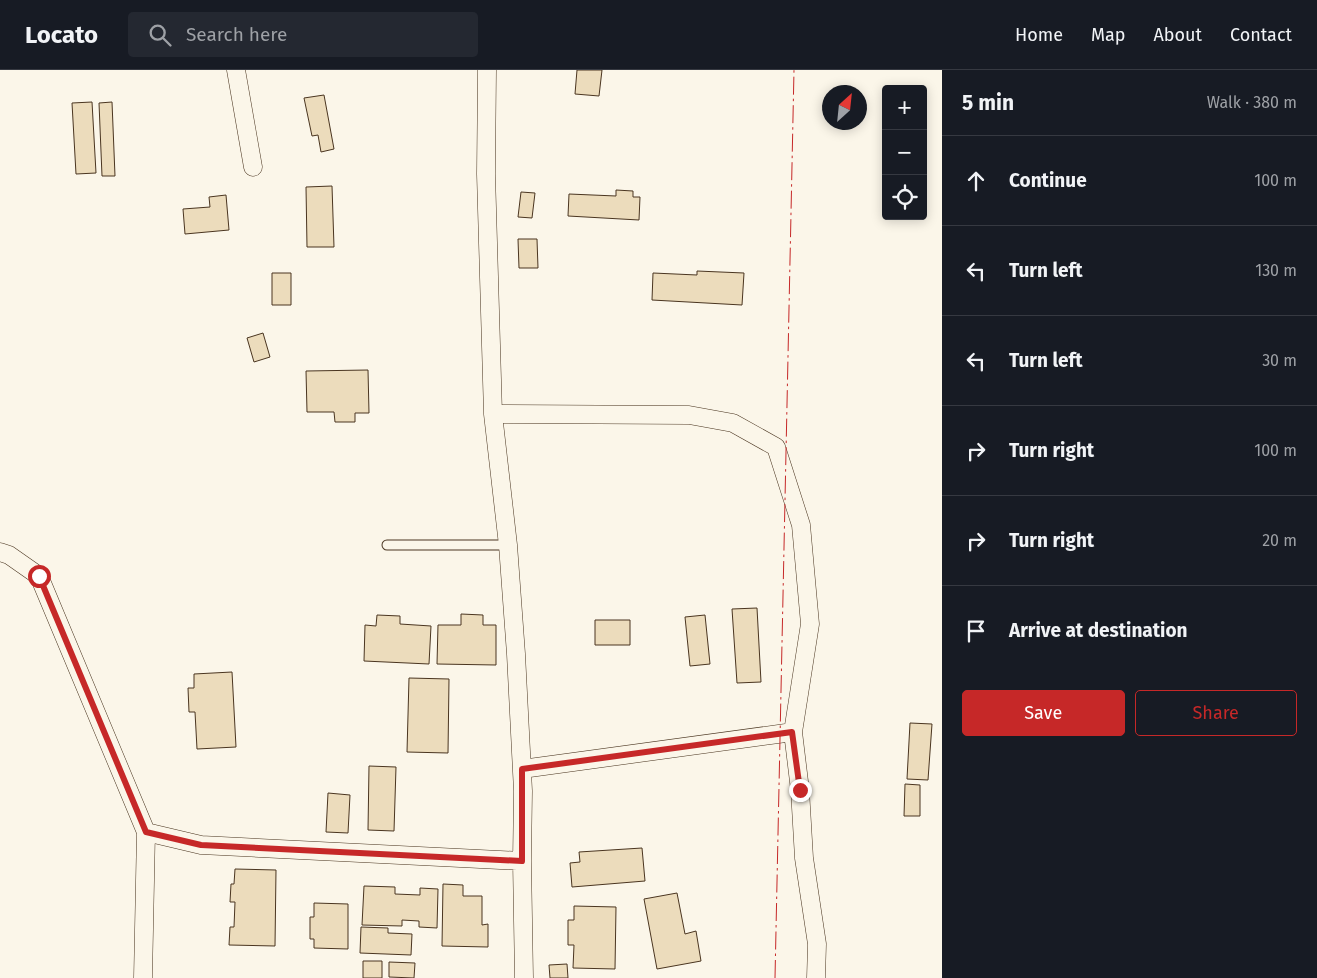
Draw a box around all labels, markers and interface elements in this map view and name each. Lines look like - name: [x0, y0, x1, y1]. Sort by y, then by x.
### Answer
- search box: [128, 12, 478, 57]
- text: Locato: [25, 21, 98, 49]
- icon: search: [146, 21, 174, 49]
- text: Search here: [186, 23, 287, 46]
- text: Home: [1015, 24, 1063, 46]
- text: Map: [1091, 24, 1125, 46]
- text: About: [1153, 24, 1202, 46]
- text: Contact: [1230, 24, 1292, 46]
- north arrow: [822, 85, 867, 130]
- map controls: [882, 85, 927, 220]
- button: +: [882, 85, 927, 130]
- text: 5 min: [962, 90, 1014, 116]
- text: Walk · 380 m: [1207, 93, 1297, 112]
- button: −: [882, 130, 927, 175]
- icon: ahead: [962, 167, 990, 195]
- text: Continue: [1009, 169, 1087, 192]
- text: 100 m: [1254, 171, 1297, 190]
- button: locate: [882, 175, 927, 220]
- icon: left: [962, 257, 990, 285]
- text: Turn left: [1009, 259, 1083, 282]
- text: 130 m: [1255, 261, 1297, 280]
- icon: left: [962, 347, 990, 375]
- text: Turn left: [1009, 349, 1083, 372]
- text: 30 m: [1262, 351, 1297, 370]
- icon: right: [962, 437, 990, 465]
- text: Turn right: [1009, 439, 1094, 462]
- text: 100 m: [1254, 441, 1297, 460]
- icon: right: [962, 527, 990, 555]
- text: Turn right: [1009, 529, 1094, 552]
- text: 20 m: [1262, 531, 1297, 550]
- route start: [28, 565, 51, 588]
- icon: arrive: [962, 617, 990, 645]
- text: Arrive at destination: [1009, 619, 1188, 642]
- button: Save: [962, 690, 1125, 736]
- button: Share: [1135, 690, 1297, 736]
- route end: [789, 779, 812, 802]

